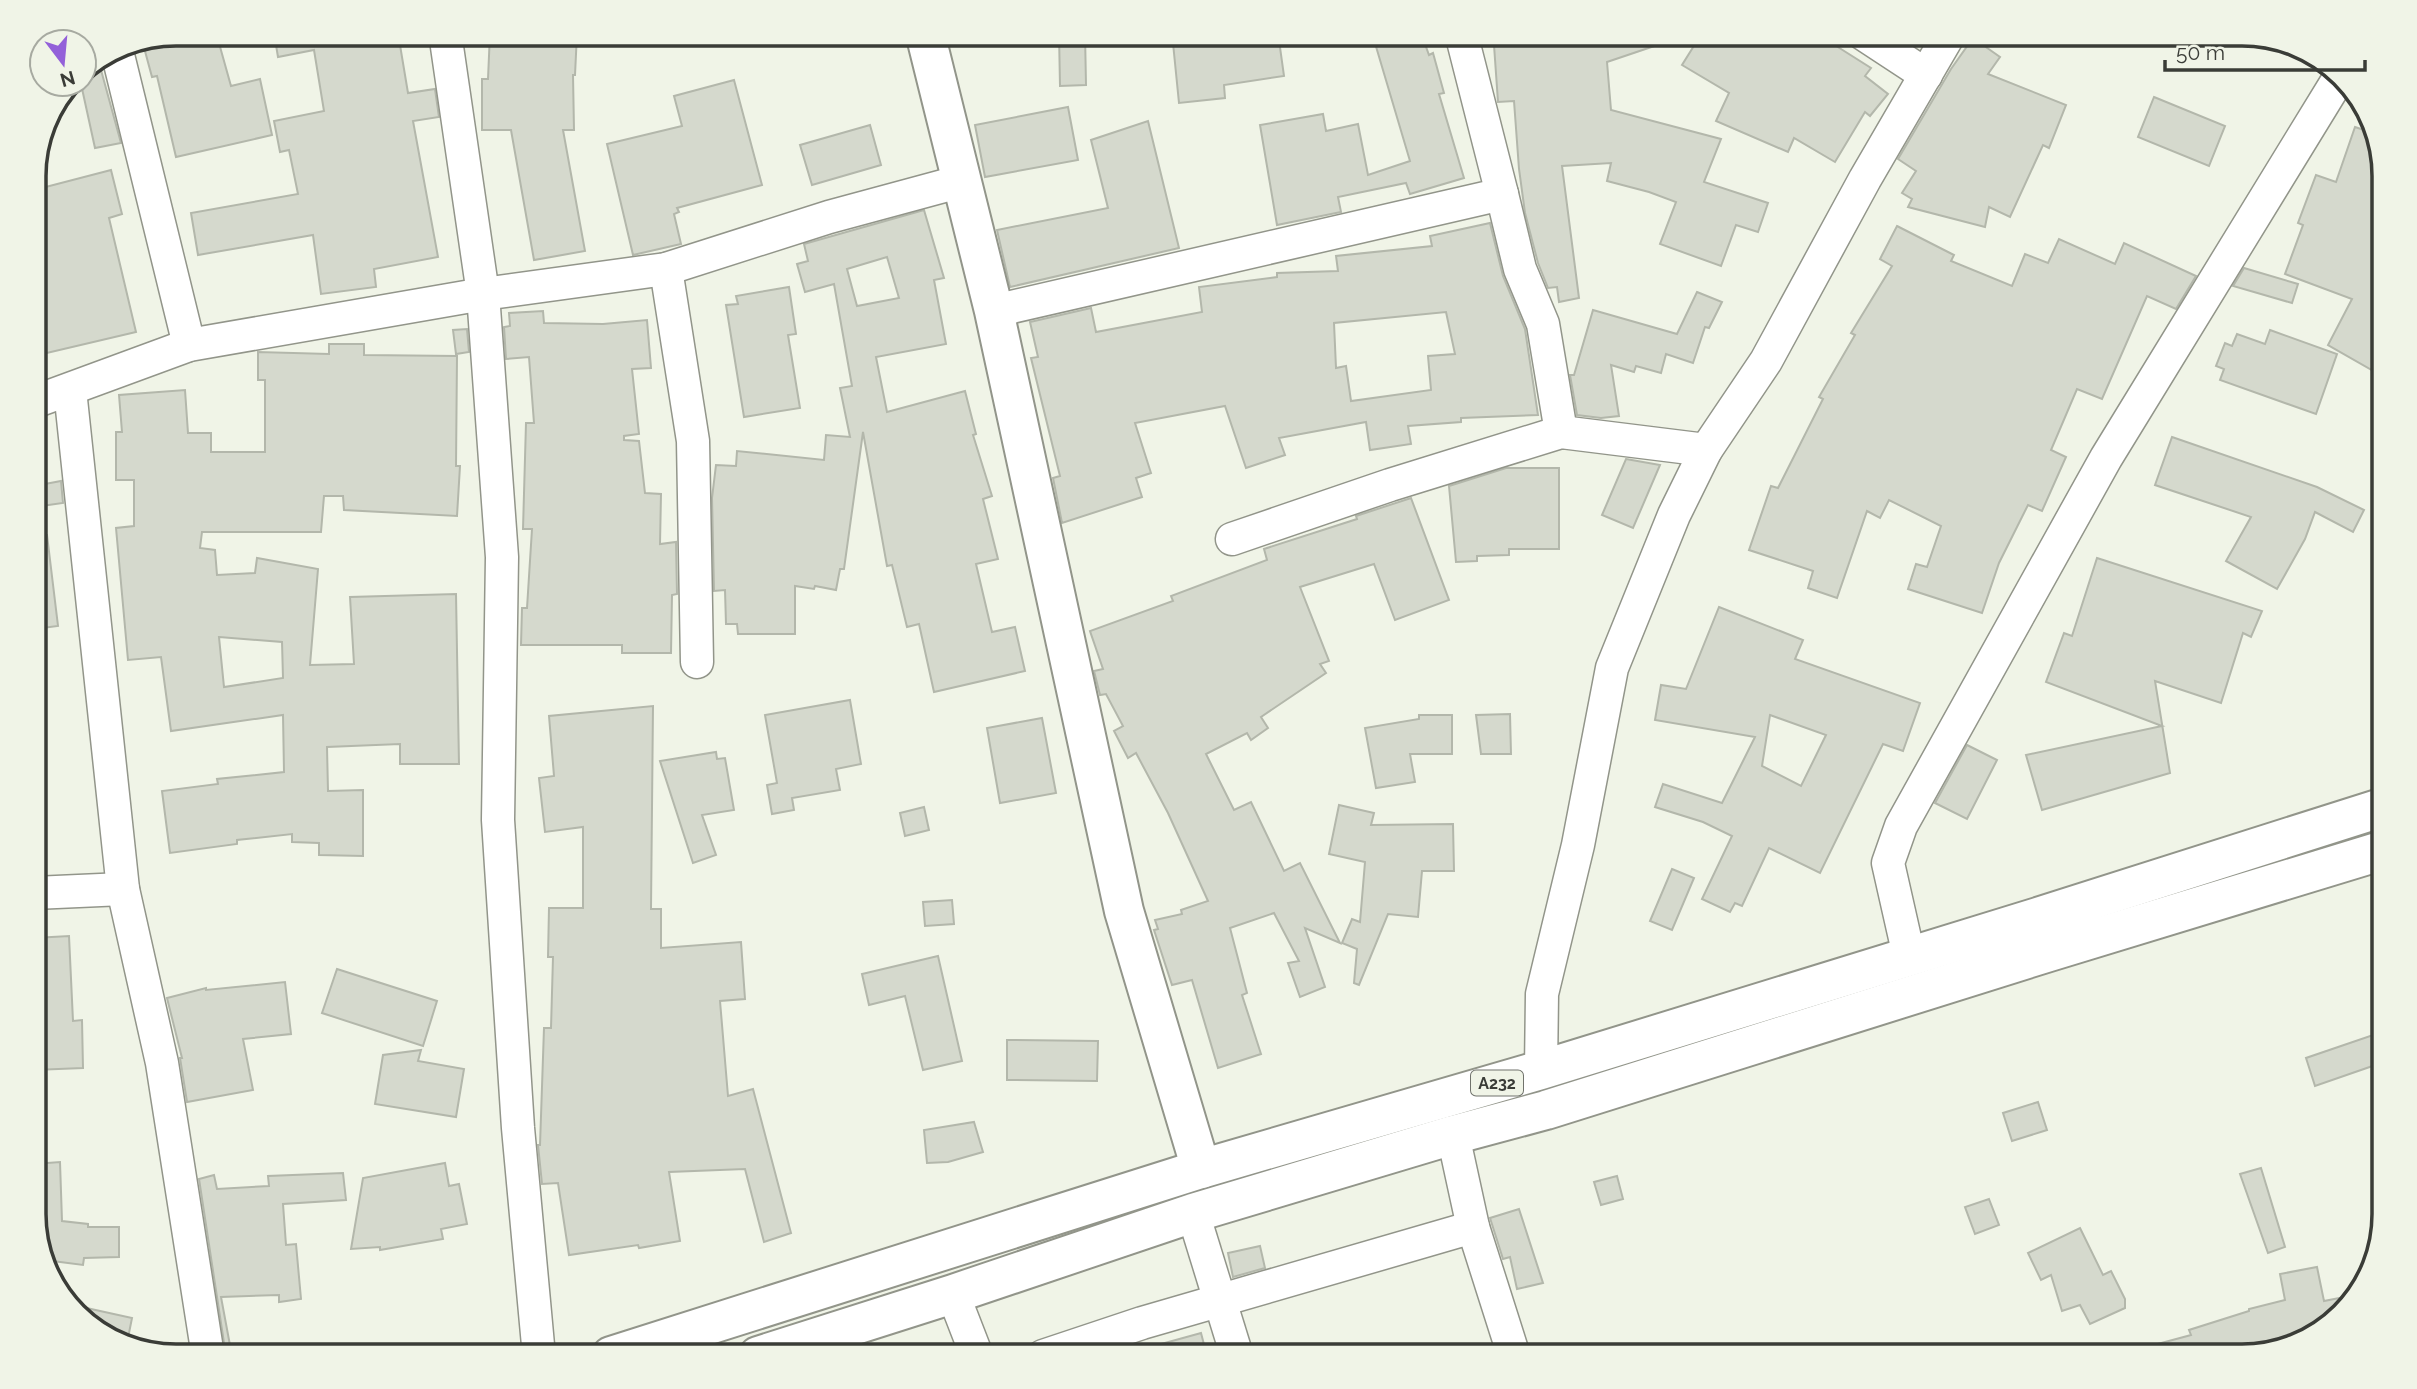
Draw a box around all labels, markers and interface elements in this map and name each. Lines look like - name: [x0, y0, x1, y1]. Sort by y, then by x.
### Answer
- north arrow: [28, 28, 98, 98]
- scale bar: [2165, 28, 2364, 72]
- text: 50 m: [2176, 40, 2225, 65]
- text: N: [58, 67, 78, 92]
- road number: A232: [1471, 1070, 1523, 1096]

